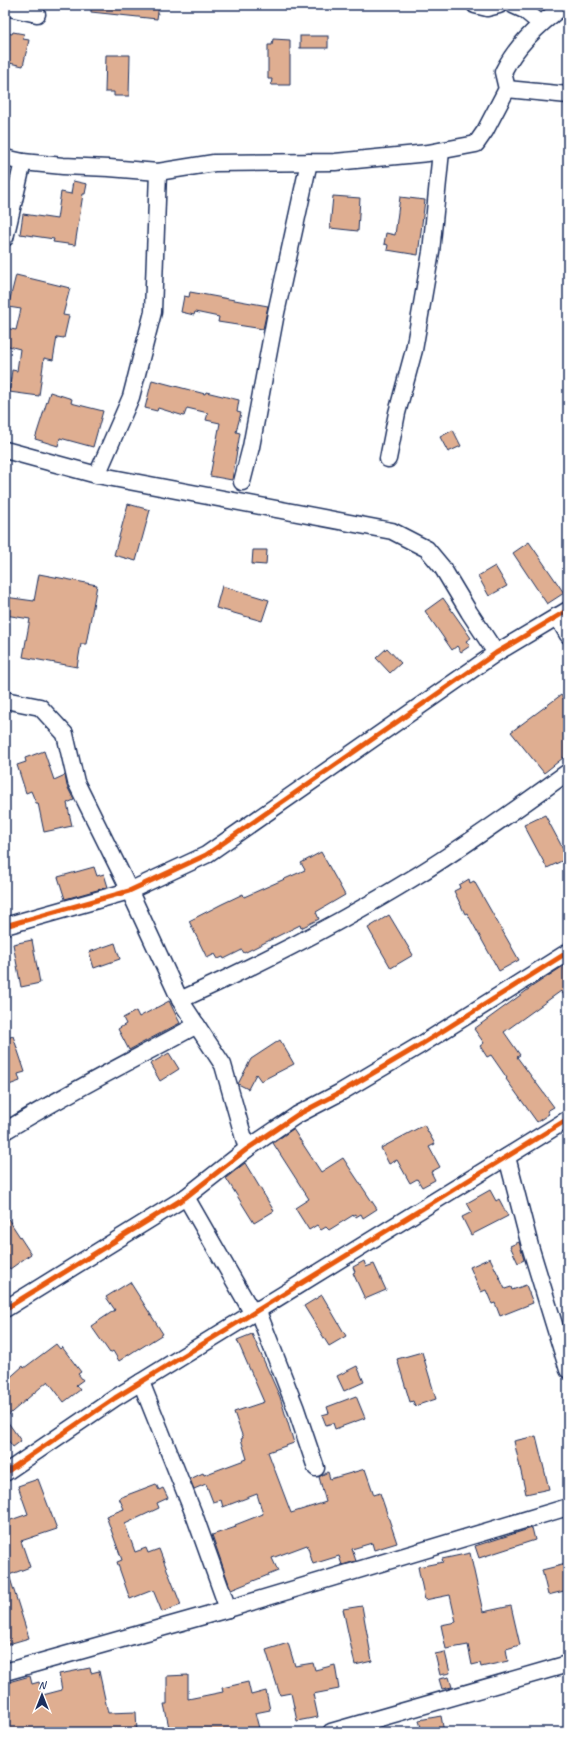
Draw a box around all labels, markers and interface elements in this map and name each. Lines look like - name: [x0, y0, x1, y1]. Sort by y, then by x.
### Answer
- north arrow: [22, 1675, 62, 1715]
- text: N: [39, 1678, 48, 1692]

